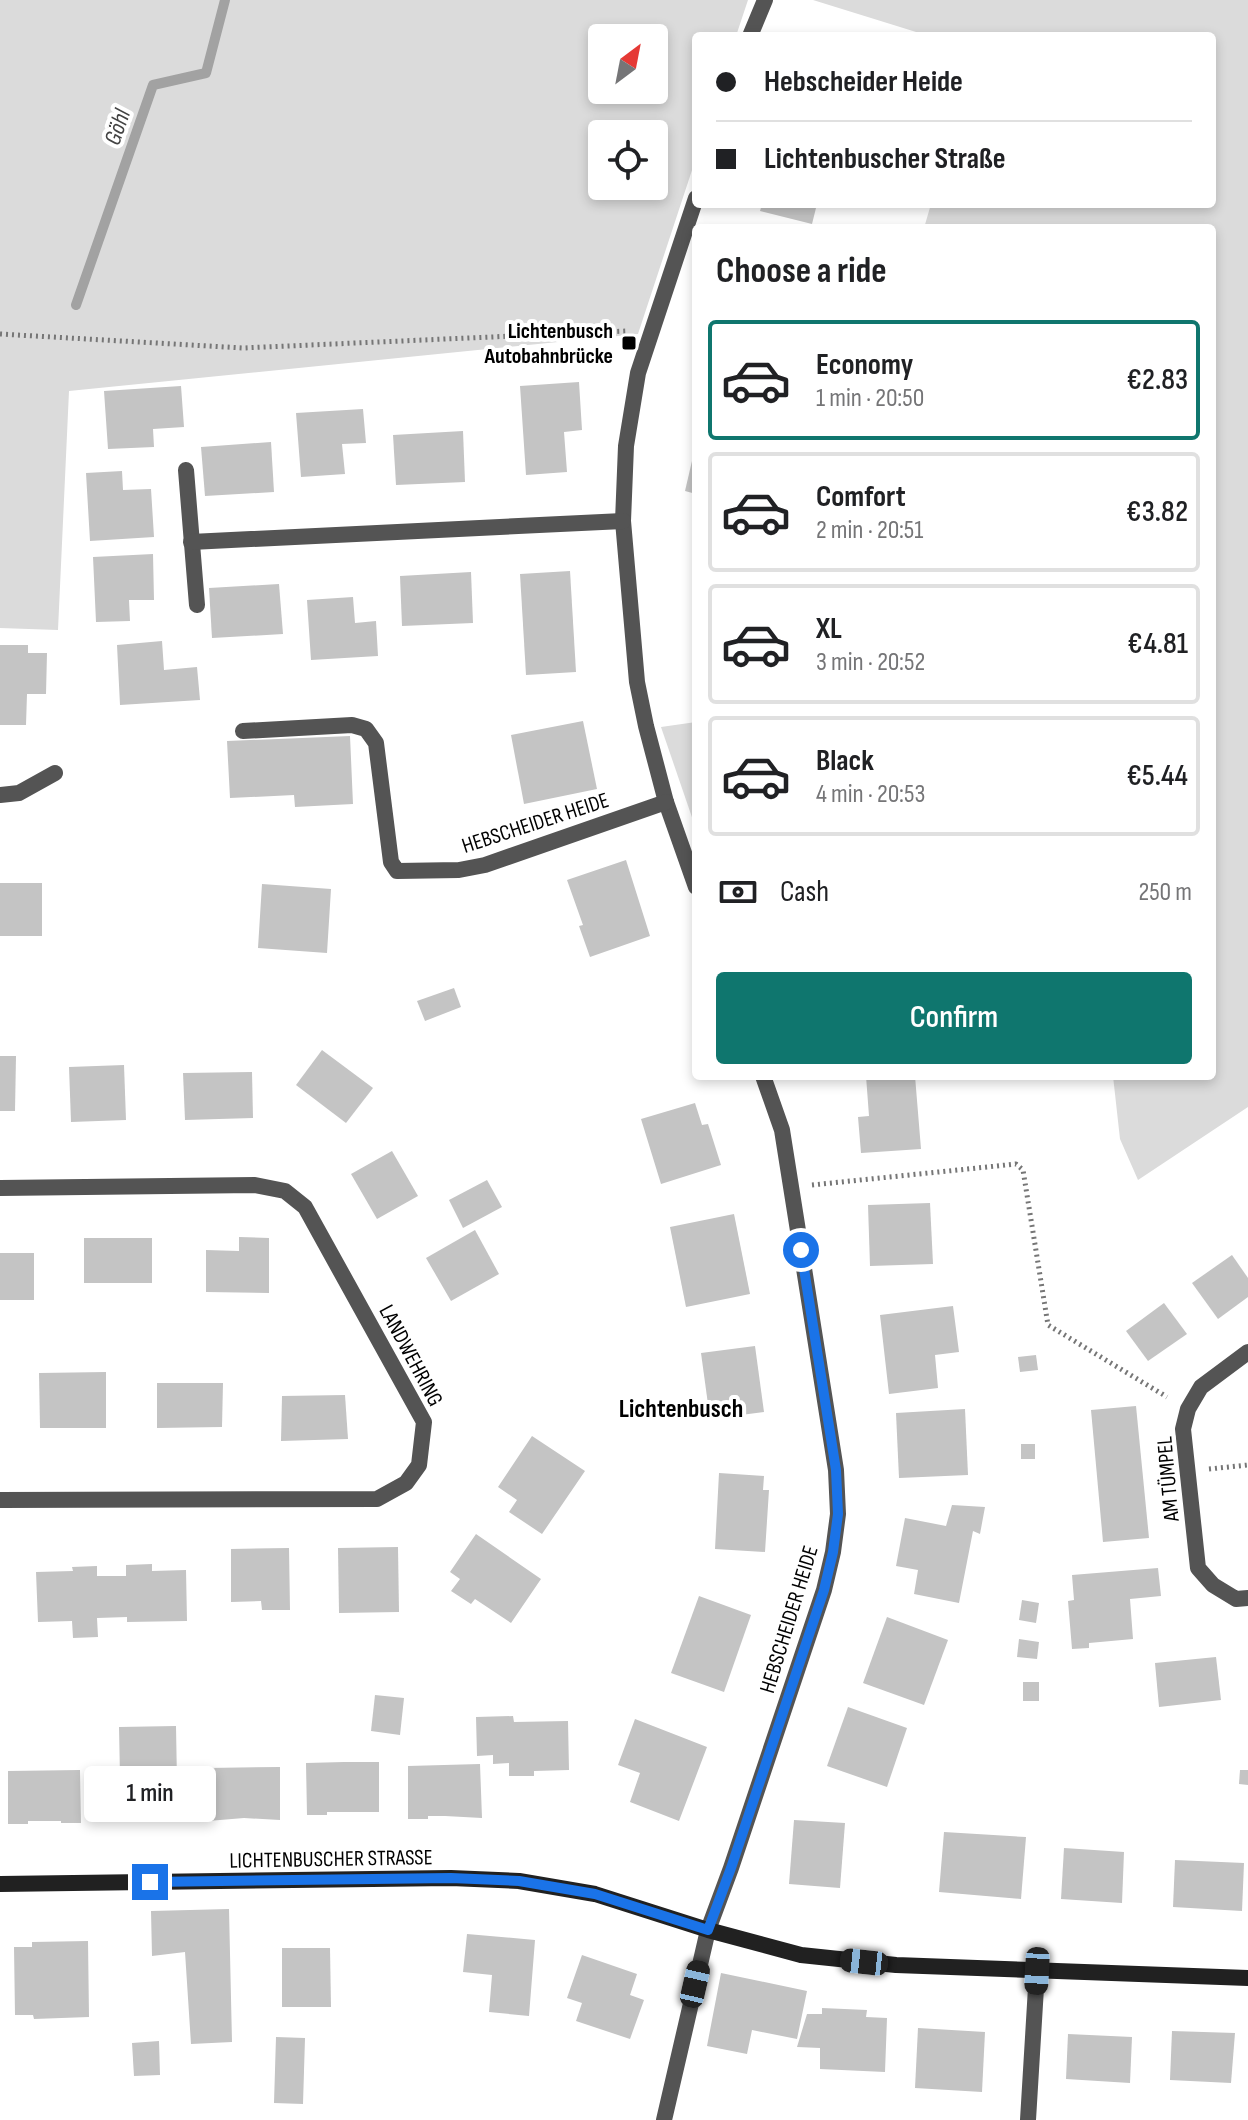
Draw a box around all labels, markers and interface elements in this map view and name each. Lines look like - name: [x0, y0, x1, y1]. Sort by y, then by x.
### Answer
- north arrow: [588, 24, 668, 104]
- map controls: [588, 24, 668, 200]
- text: Hebscheider Heide: [764, 64, 963, 100]
- water label: Göhl: [98, 105, 137, 149]
- button: locate: [588, 120, 668, 200]
- text: Lichtenbuscher Straße: [764, 141, 1006, 177]
- text: Choose a ride: [716, 250, 887, 293]
- place label: Lichtenbusch Autobahnbrücke: [484, 318, 613, 370]
- marker: Lichtenbusch Autobahnbrücke: [620, 334, 638, 352]
- icon: car: [720, 344, 792, 416]
- text: Economy: [816, 347, 913, 383]
- text: €2.83: [1126, 362, 1188, 398]
- text: 1 min · 20:50: [816, 383, 924, 414]
- icon: car: [720, 476, 792, 548]
- text: Comfort: [816, 479, 906, 515]
- text: €3.82: [1126, 494, 1188, 530]
- text: 2 min · 20:51: [816, 515, 923, 546]
- icon: car: [720, 608, 792, 680]
- text: XL: [816, 611, 842, 647]
- text: €4.81: [1127, 626, 1188, 662]
- text: 3 min · 20:52: [816, 647, 925, 678]
- icon: car: [720, 740, 792, 812]
- text: Black: [816, 743, 874, 779]
- text: €5.44: [1127, 758, 1188, 794]
- text: 4 min · 20:53: [816, 779, 925, 810]
- street label: HEBSCHEIDER HEIDE: [459, 787, 612, 860]
- icon: cash: [716, 870, 760, 914]
- text: Cash: [780, 874, 829, 910]
- text: 250 m: [1138, 877, 1192, 908]
- button: Confirm: [716, 972, 1192, 1064]
- route start: [783, 1232, 819, 1268]
- street label: LANDWEHRING: [373, 1300, 449, 1411]
- district label: Lichtenbusch: [619, 1394, 743, 1425]
- street label: AM TÜMPEL: [1151, 1435, 1186, 1524]
- street label: HEBSCHEIDER HEIDE: [754, 1542, 825, 1696]
- callout: 1 min: [84, 1766, 216, 1822]
- text: 1 min: [126, 1778, 174, 1809]
- street label: LICHTENBUSCHER STRASSE: [229, 1844, 433, 1875]
- route end: [132, 1864, 168, 1900]
- car: [1024, 1946, 1050, 1996]
- car: [839, 1948, 889, 1976]
- car: [678, 1958, 712, 2010]

